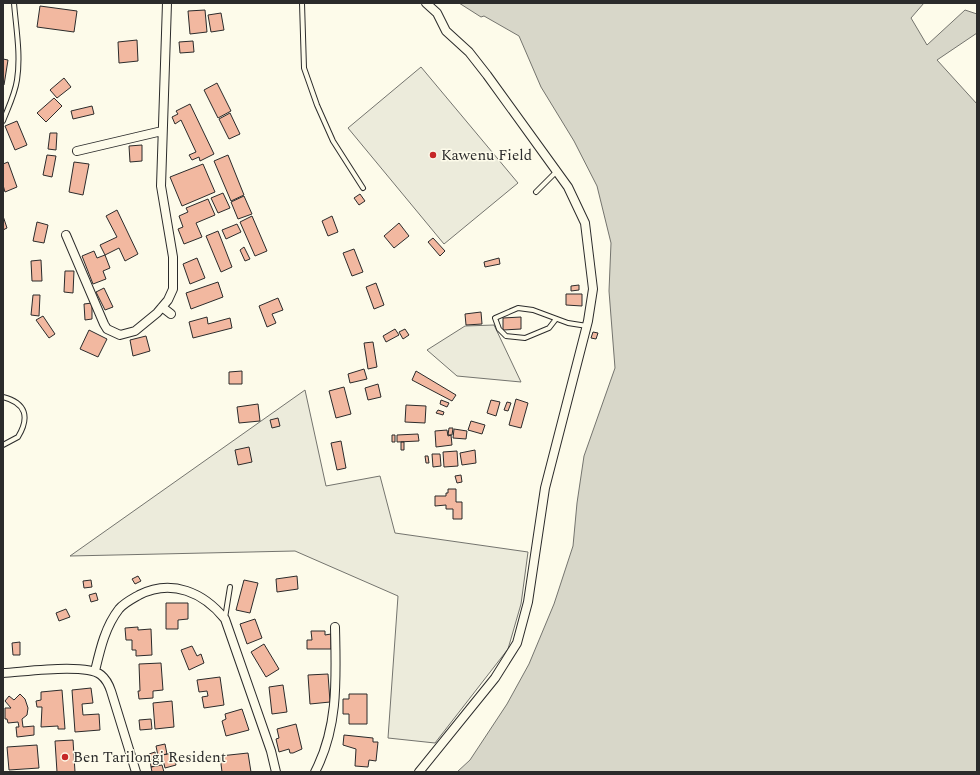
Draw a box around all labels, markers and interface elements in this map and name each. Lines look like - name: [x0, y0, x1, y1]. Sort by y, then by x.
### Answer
- place label: Kawenu Field: [441, 144, 532, 167]
- marker: Kawenu Field: [428, 150, 438, 160]
- place label: Ben Tarilongi Resident: [73, 746, 226, 769]
- marker: Ben Tarilongi Resident: [60, 752, 70, 762]

